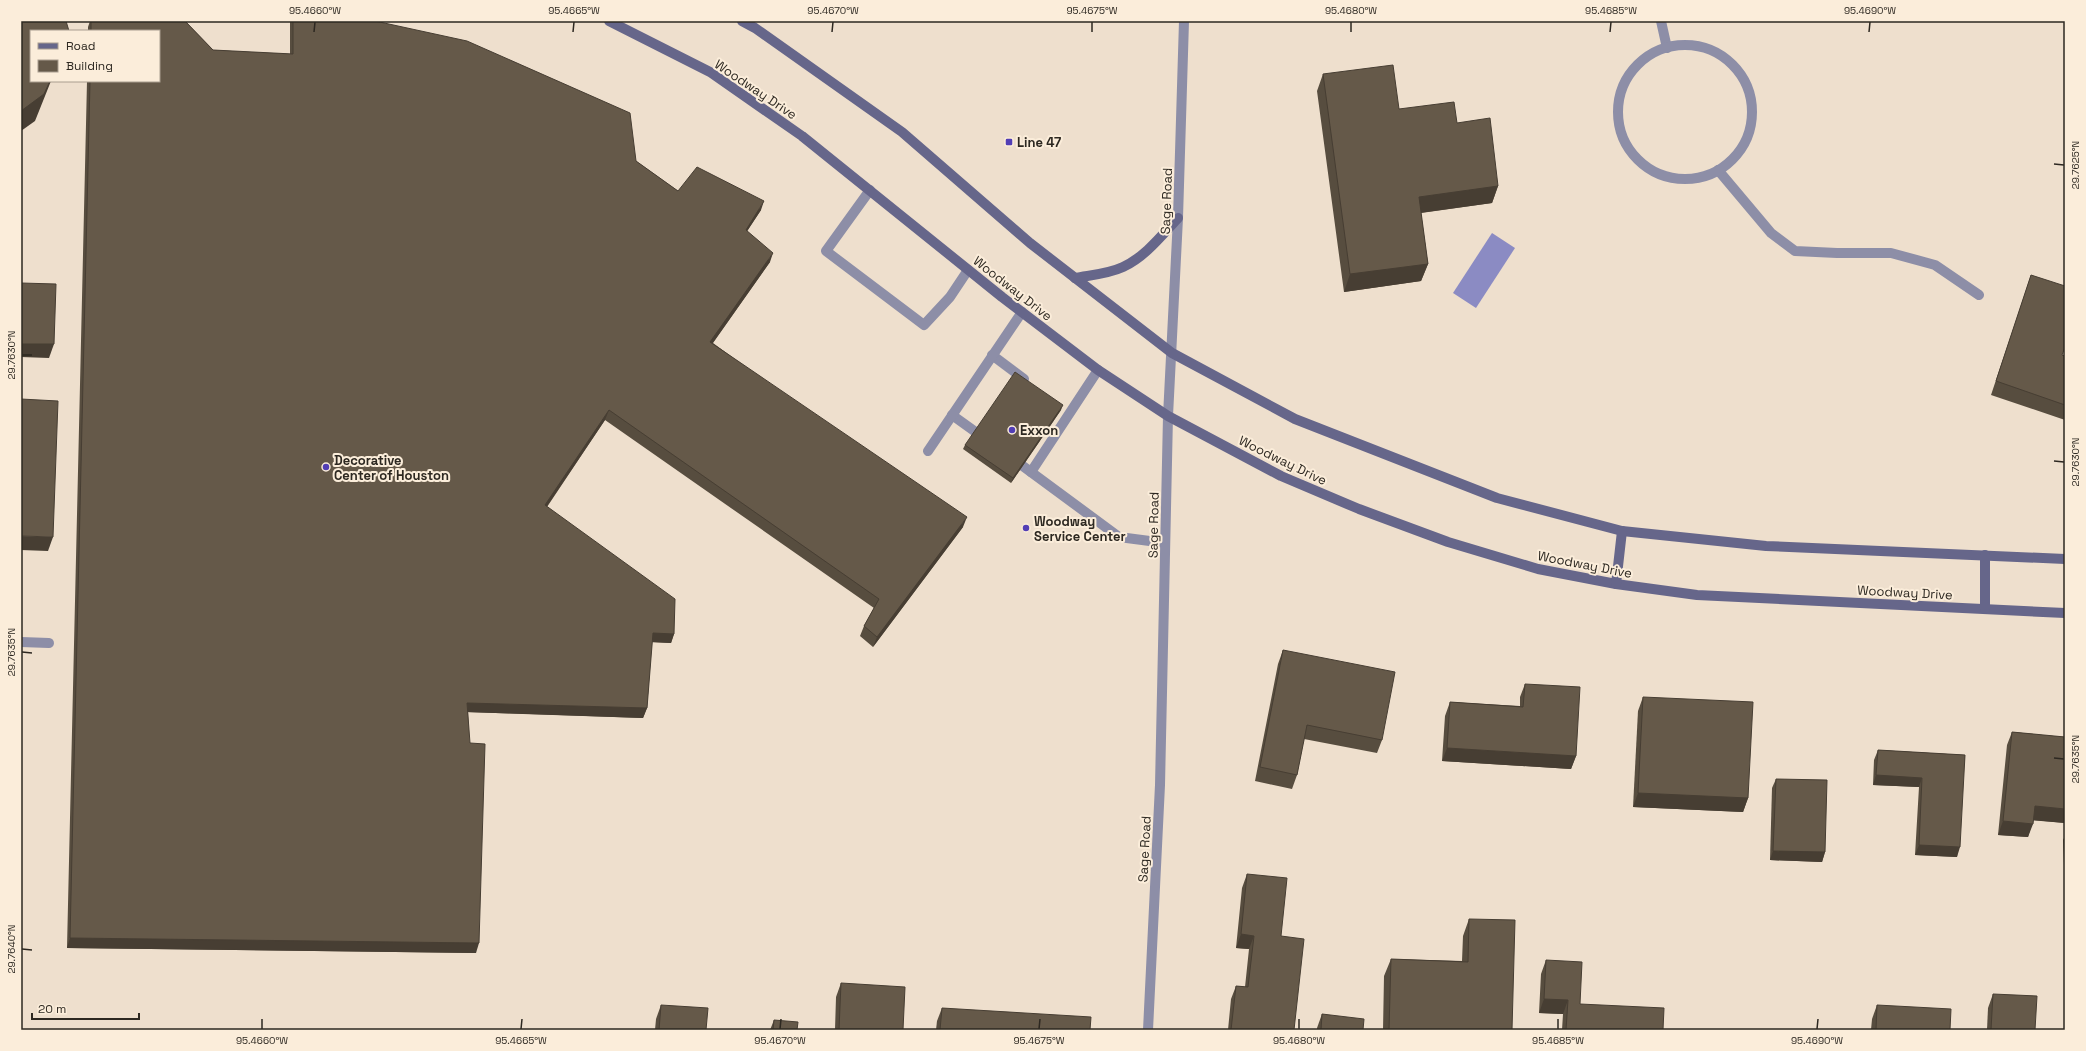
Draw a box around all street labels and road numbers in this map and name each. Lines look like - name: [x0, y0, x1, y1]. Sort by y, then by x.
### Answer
- street label: Woodway Drive: [711, 56, 800, 123]
- street label: Sage Road: [1157, 167, 1176, 235]
- street label: Woodway Drive: [970, 252, 1056, 325]
- street label: Woodway Drive: [1236, 432, 1330, 489]
- street label: Sage Road: [1144, 492, 1163, 558]
- street label: Woodway Drive: [1536, 547, 1633, 582]
- street label: Woodway Drive: [1857, 582, 1953, 603]
- street label: Sage Road: [1134, 815, 1155, 883]

